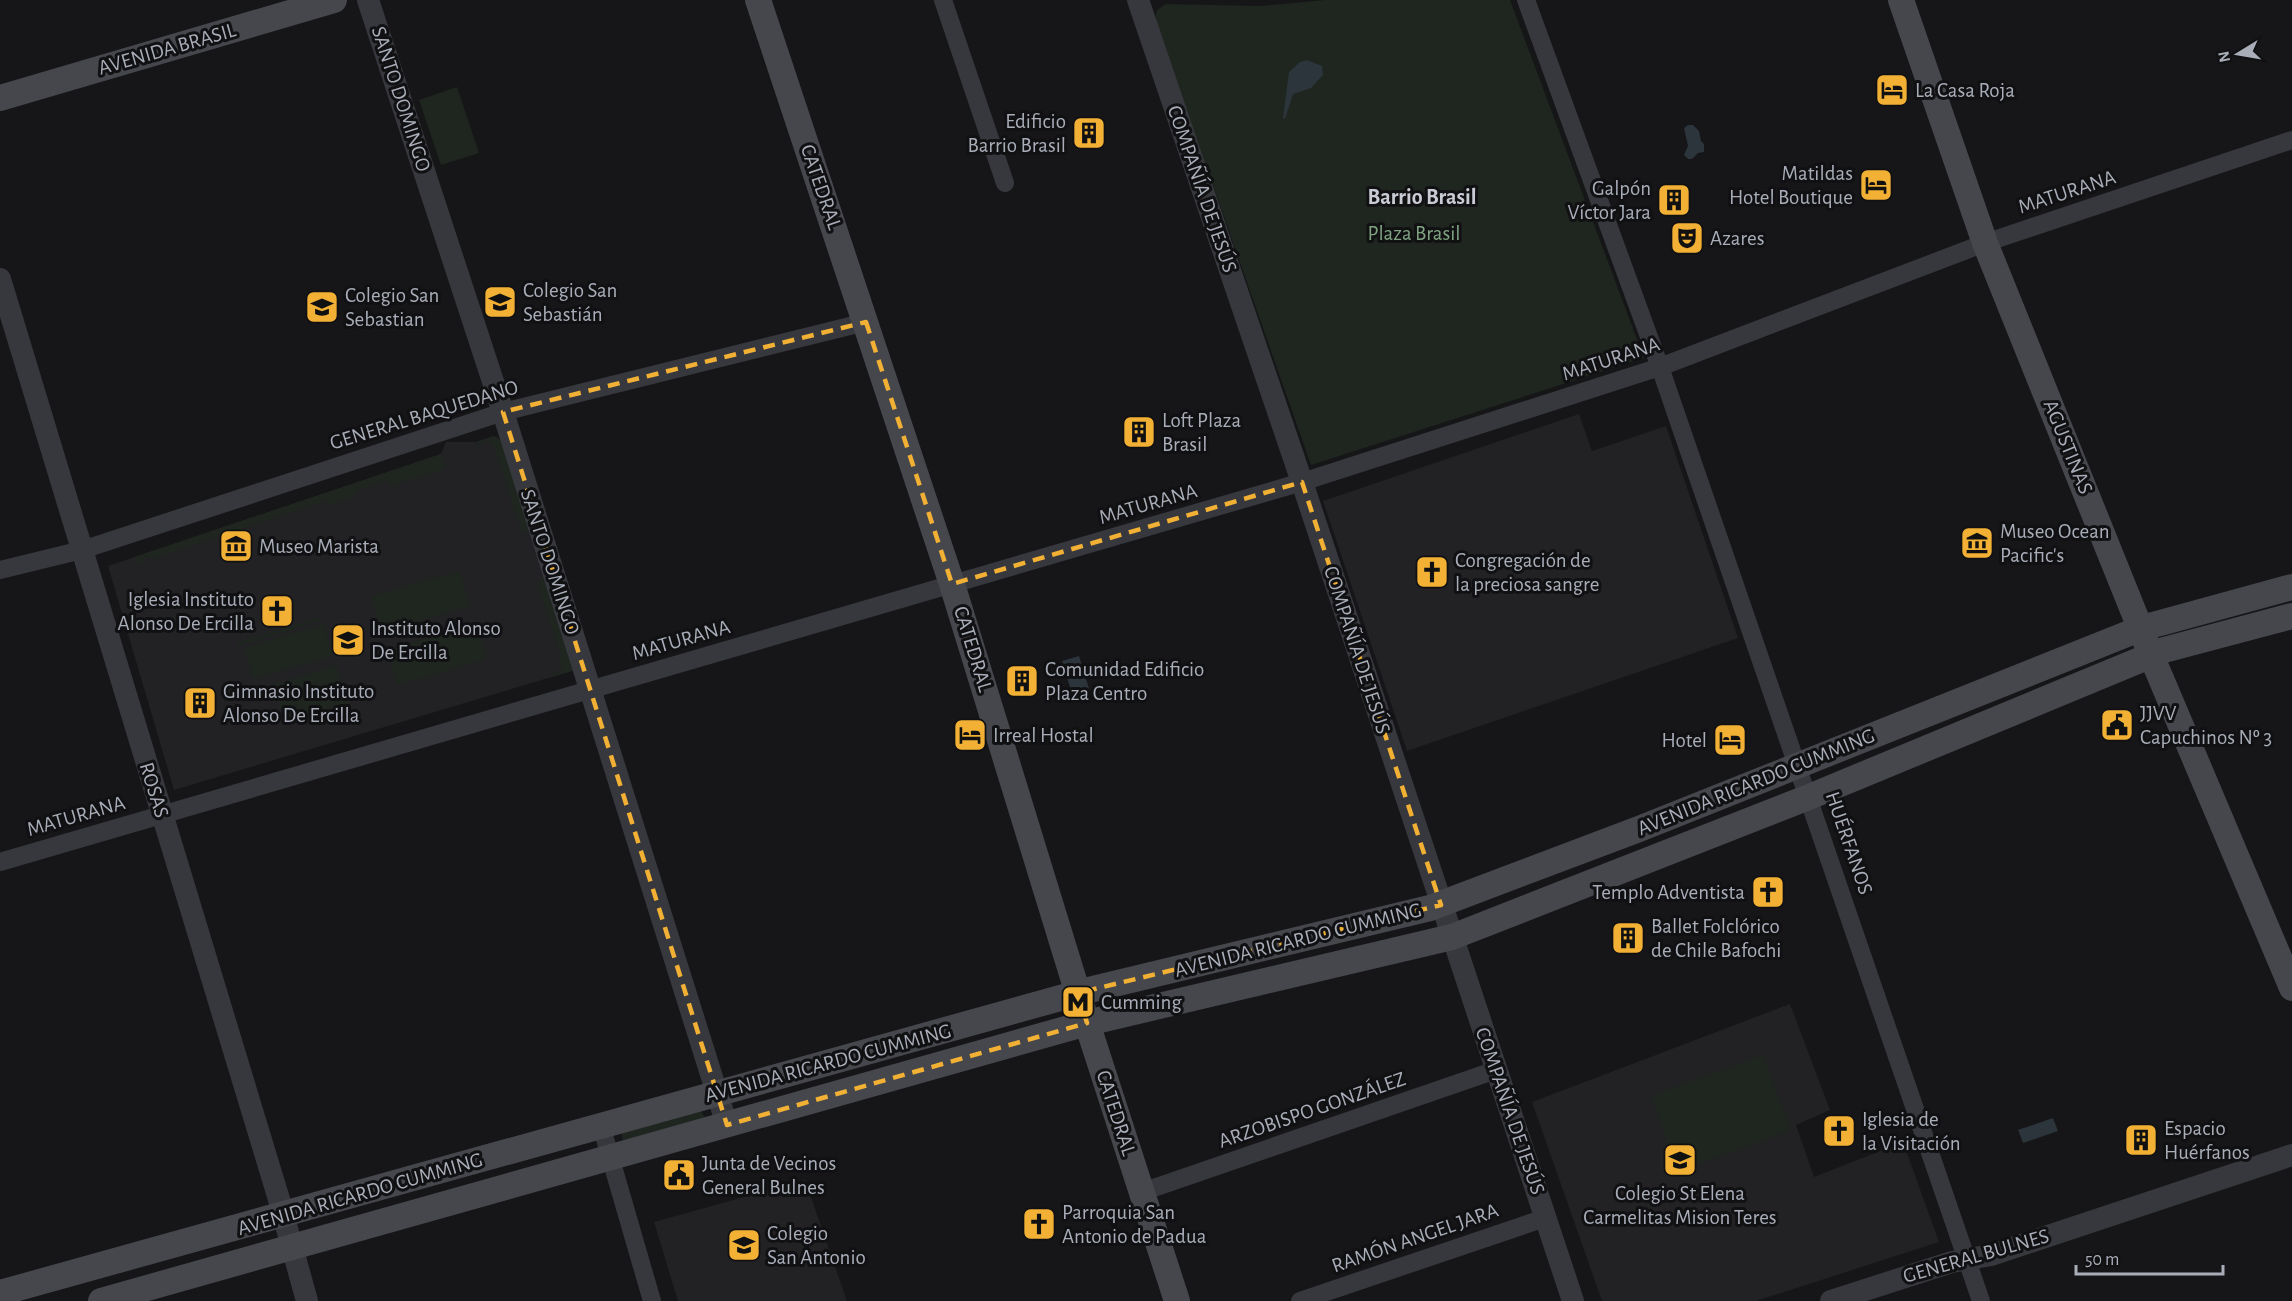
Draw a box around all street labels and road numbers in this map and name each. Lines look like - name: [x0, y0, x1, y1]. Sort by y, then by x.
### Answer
- street label: AVENIDA BRASIL: [96, 19, 238, 79]
- street label: SANTO DOMINGO: [368, 24, 434, 174]
- street label: COMPAÑÍA DE JESÚS: [1164, 102, 1242, 275]
- street label: CATEDRAL: [797, 142, 845, 232]
- street label: MATURANA: [2016, 166, 2118, 218]
- street label: MATURANA: [1560, 333, 1662, 385]
- street label: GENERAL BAQUEDANO: [327, 376, 521, 454]
- street label: AGUSTINAS: [2040, 397, 2096, 497]
- street label: MATURANA: [1096, 480, 1200, 528]
- street label: SANTO DOMINGO: [517, 487, 583, 637]
- street label: COMPAÑÍA DE JESÚS: [1320, 563, 1396, 737]
- street label: CATEDRAL: [950, 604, 996, 695]
- street label: MATURANA: [629, 616, 733, 664]
- street label: AVENIDA RICARDO CUMMING: [1634, 725, 1878, 839]
- street label: ROSAS: [136, 760, 172, 820]
- street label: HUÉRFANOS: [1822, 788, 1878, 897]
- street label: MATURANA: [24, 792, 128, 840]
- street label: AVENIDA RICARDO CUMMING: [1172, 899, 1424, 981]
- street label: AVENIDA RICARDO CUMMING: [703, 1020, 953, 1106]
- street label: COMPAÑÍA DE JESÚS: [1472, 1024, 1550, 1197]
- street label: ARZOBISPO GONZÁLEZ: [1215, 1066, 1408, 1152]
- street label: CATEDRAL: [1092, 1068, 1140, 1159]
- street label: AVENIDA RICARDO CUMMING: [235, 1149, 485, 1239]
- street label: RAMÓN ANGEL JARA: [1328, 1198, 1501, 1276]
- street label: GENERAL BULNES: [1901, 1225, 2051, 1287]

